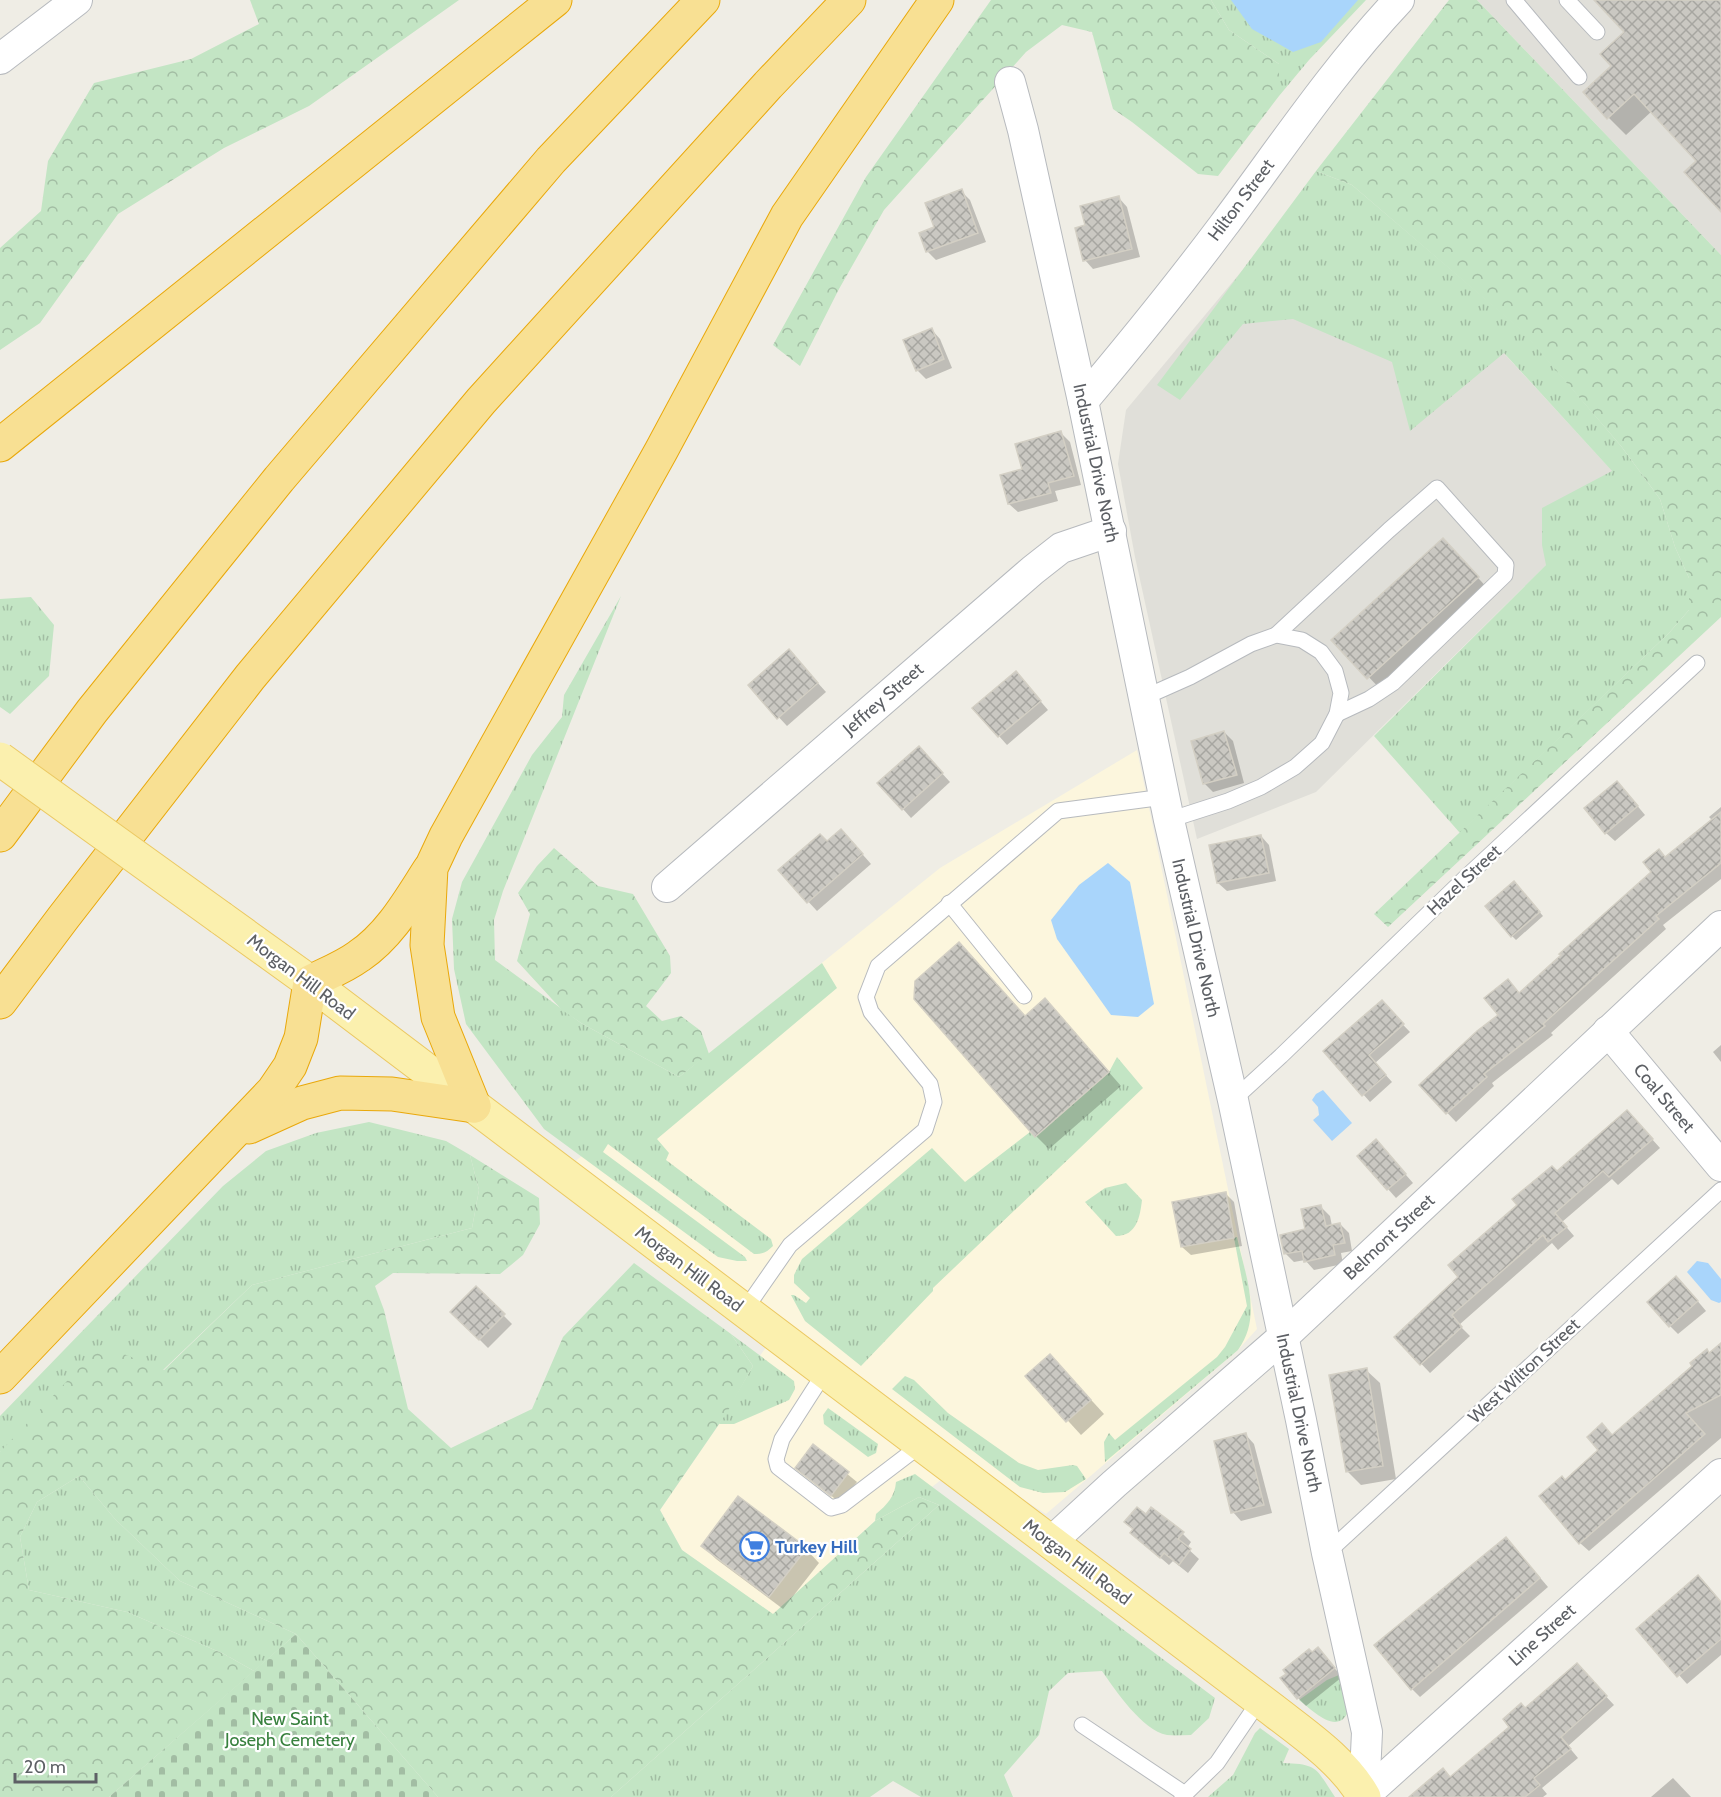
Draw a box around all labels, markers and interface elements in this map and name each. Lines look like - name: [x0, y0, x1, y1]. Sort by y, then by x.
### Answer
- street label: Hilton Street: [1203, 155, 1279, 245]
- street label: Industrial Drive North: [1068, 381, 1124, 545]
- street label: Jeffrey Street: [837, 658, 928, 741]
- street label: Hazel Street: [1422, 840, 1506, 920]
- street label: Industrial Drive North: [1167, 857, 1225, 1019]
- street label: Morgan Hill Road: [243, 929, 359, 1025]
- street label: Coal Street: [1629, 1059, 1699, 1137]
- street label: Belmont Street: [1339, 1189, 1439, 1285]
- street label: Morgan Hill Road: [631, 1221, 747, 1317]
- street label: West Wilton Street: [1464, 1314, 1584, 1428]
- street label: Industrial Drive North: [1271, 1331, 1327, 1495]
- street label: Morgan Hill Road: [1019, 1514, 1135, 1610]
- supermarket icon: Turkey Hill: [738, 1531, 770, 1563]
- place label: Turkey Hill: [775, 1536, 858, 1558]
- street label: Line Street: [1504, 1599, 1580, 1671]
- park label: New Saint Joseph Cemetery: [224, 1708, 355, 1751]
- scale bar: [15, 1746, 96, 1784]
- text: 20 m: [24, 1756, 66, 1778]

